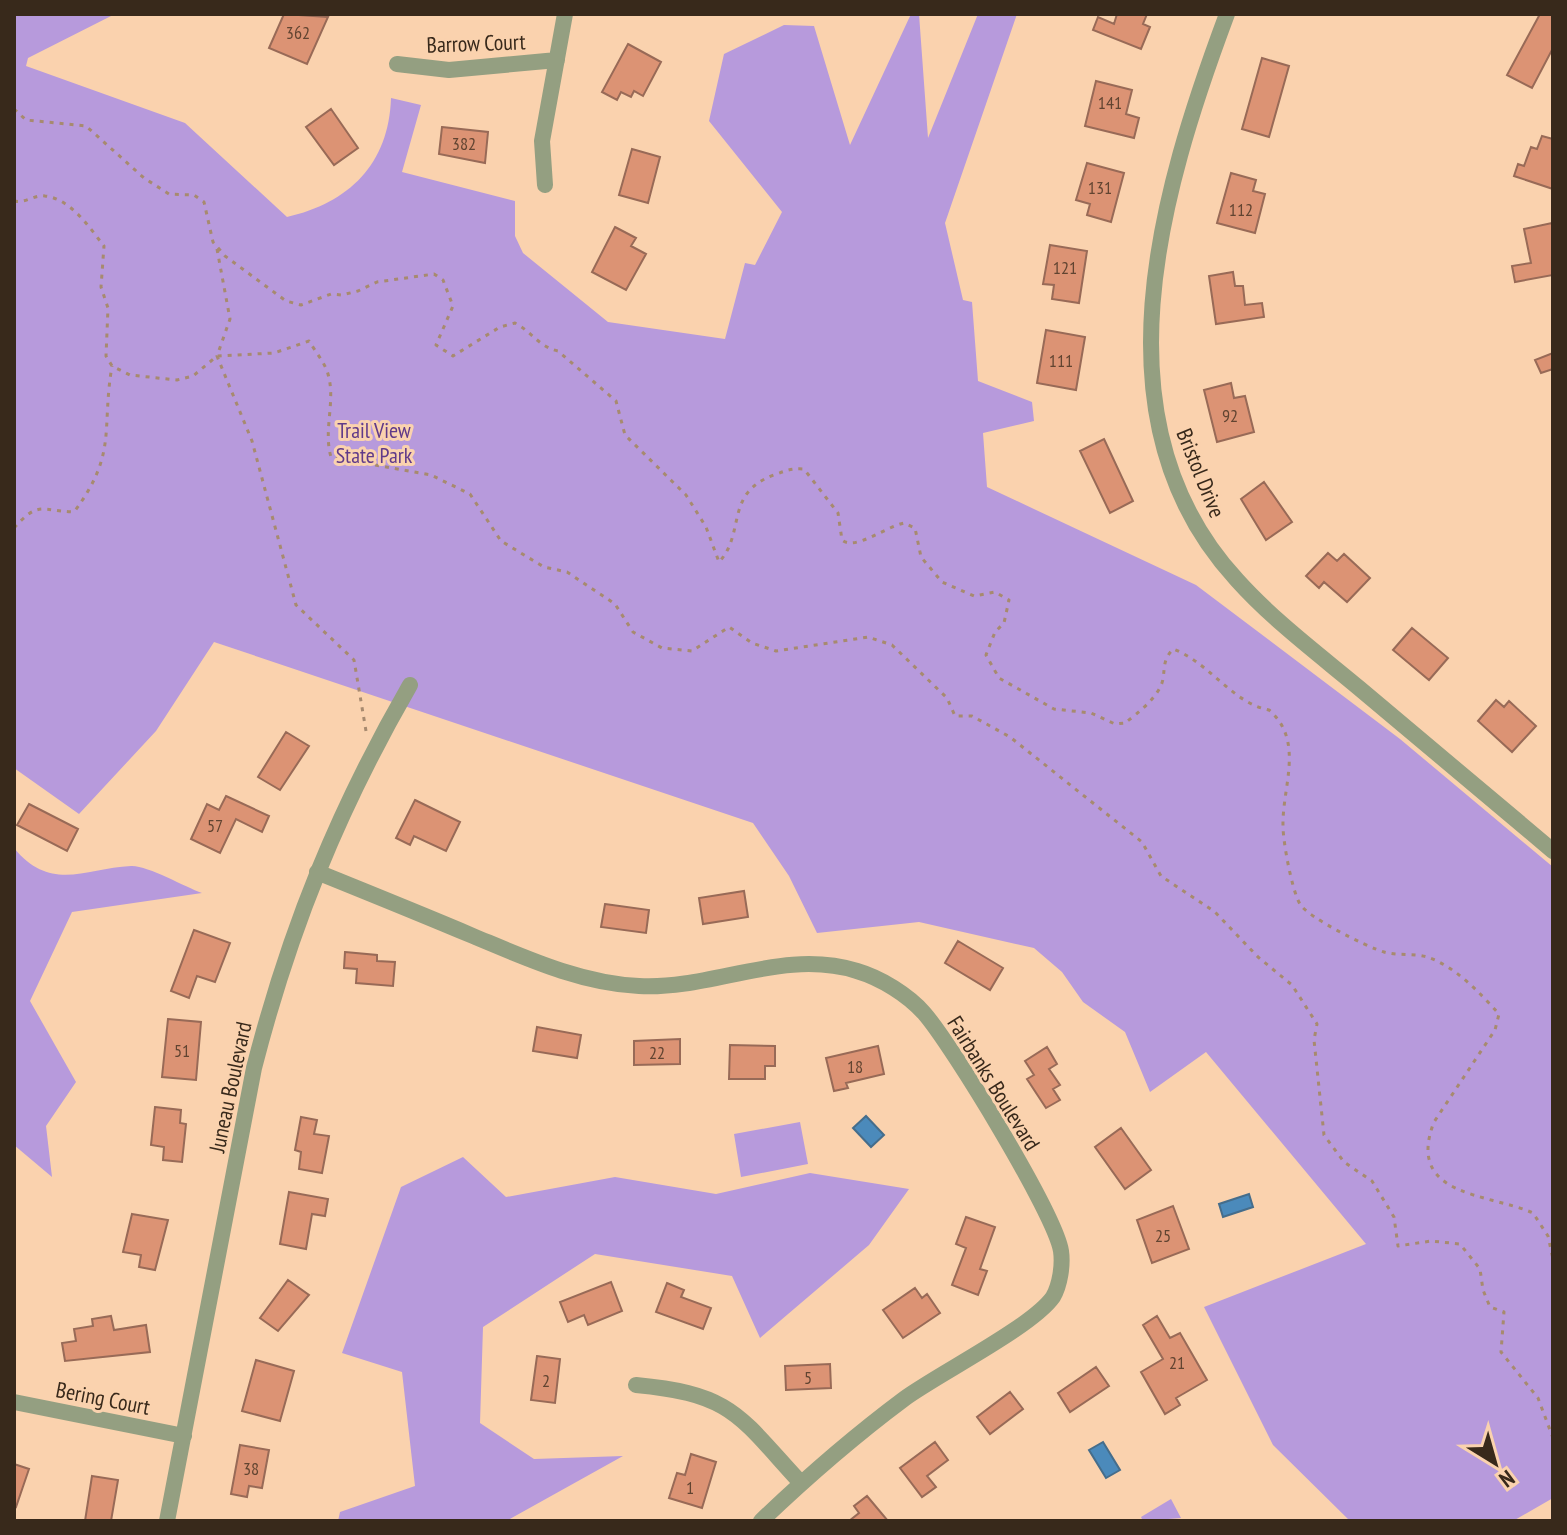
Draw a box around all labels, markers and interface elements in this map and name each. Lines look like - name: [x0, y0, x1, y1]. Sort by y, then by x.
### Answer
- house number: 362: [286, 21, 310, 44]
- street label: Barrow Court: [426, 27, 526, 59]
- house number: 141: [1098, 91, 1122, 114]
- house number: 382: [452, 132, 476, 155]
- house number: 131: [1088, 176, 1112, 199]
- house number: 112: [1229, 198, 1253, 221]
- house number: 121: [1053, 256, 1077, 279]
- house number: 111: [1049, 349, 1073, 372]
- house number: 92: [1222, 404, 1238, 427]
- park label: Trail View State Park: [336, 416, 413, 469]
- street label: Bristol Drive: [1170, 424, 1232, 522]
- house number: 57: [207, 814, 223, 837]
- street label: Fairbanks Boulevard: [941, 1011, 1047, 1155]
- street label: Juneau Boulevard: [202, 1019, 257, 1156]
- house number: 51: [174, 1039, 190, 1062]
- house number: 22: [649, 1041, 665, 1064]
- house number: 18: [847, 1055, 863, 1078]
- house number: 25: [1155, 1224, 1171, 1247]
- house number: 21: [1169, 1351, 1185, 1374]
- house number: 5: [804, 1366, 812, 1389]
- house number: 2: [542, 1369, 550, 1392]
- street label: Bering Court: [54, 1375, 152, 1421]
- north arrow: [1455, 1423, 1535, 1503]
- house number: 38: [243, 1457, 259, 1480]
- text: N: [1494, 1464, 1520, 1494]
- house number: 1: [686, 1476, 694, 1499]

